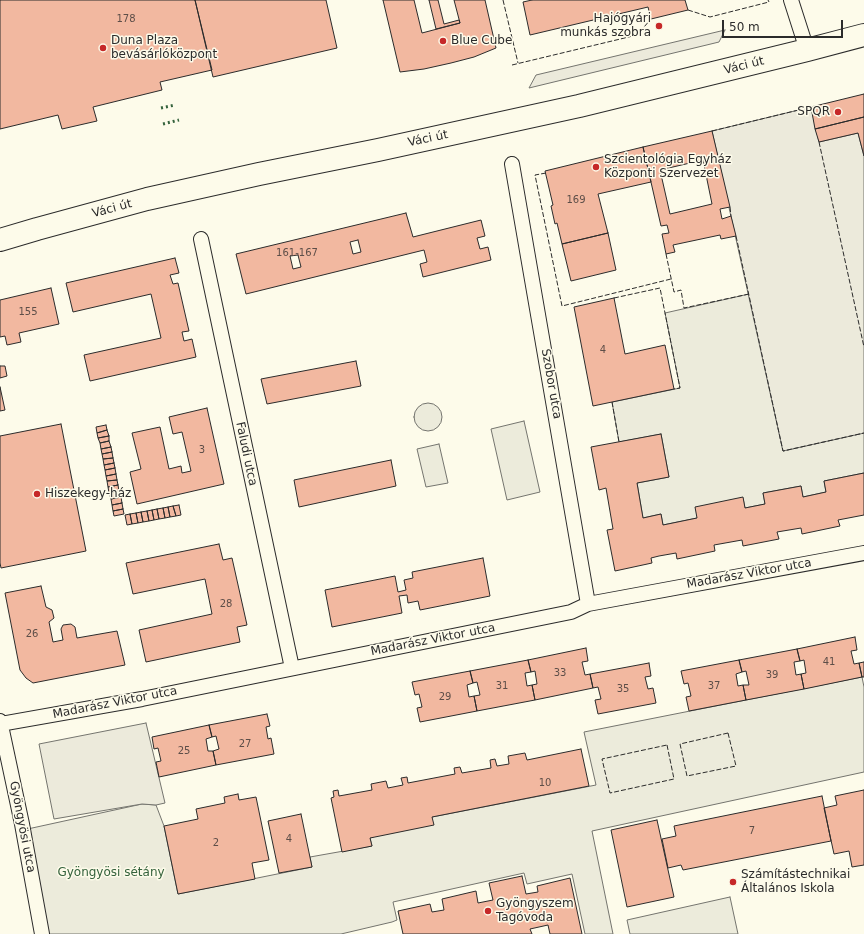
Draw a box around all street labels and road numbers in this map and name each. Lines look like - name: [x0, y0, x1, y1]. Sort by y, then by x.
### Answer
- street label: Váci út: [723, 54, 765, 78]
- street label: Váci út: [407, 128, 449, 150]
- street label: Váci út: [90, 197, 134, 221]
- street label: Szobor utca: [538, 348, 564, 420]
- street label: Faludi utca: [232, 421, 260, 487]
- street label: Madarász Viktor utca: [685, 556, 813, 592]
- street label: Madarász Viktor utca: [369, 621, 497, 659]
- street label: Madarász Viktor utca: [51, 684, 179, 722]
- street label: Gyöngyösi utca: [6, 780, 38, 874]

